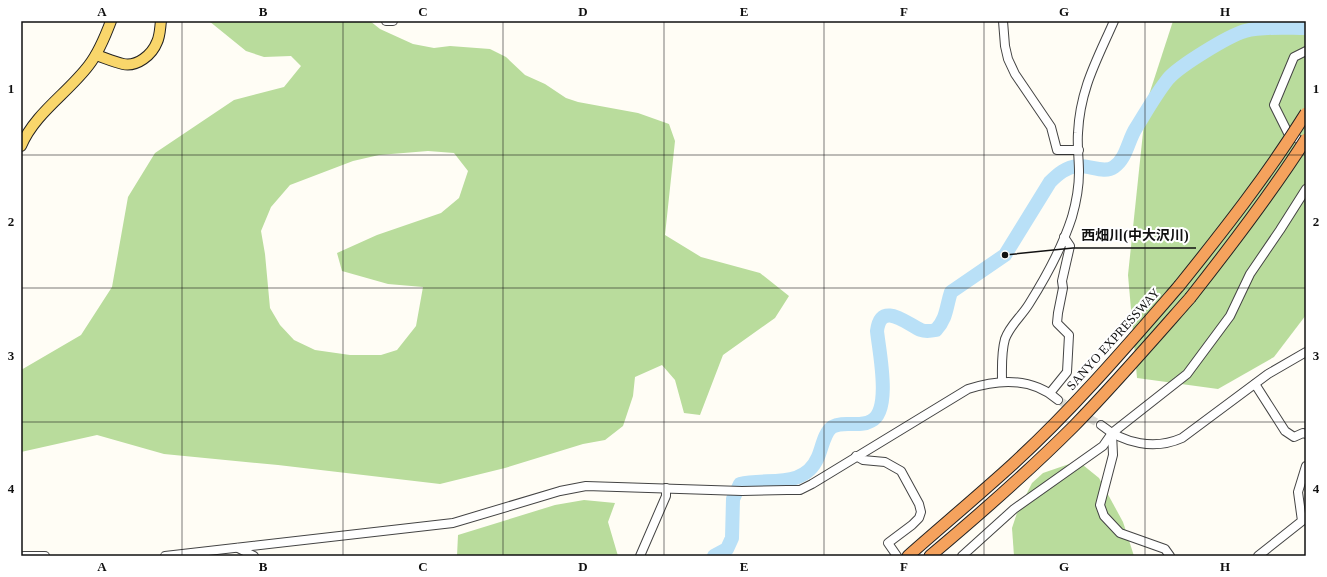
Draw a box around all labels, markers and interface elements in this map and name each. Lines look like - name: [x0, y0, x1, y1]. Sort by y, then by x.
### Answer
- text: A: [97, 4, 107, 19]
- text: B: [259, 4, 268, 19]
- text: C: [418, 4, 428, 19]
- text: D: [578, 4, 588, 19]
- text: E: [740, 4, 748, 19]
- text: F: [900, 4, 908, 19]
- text: G: [1059, 4, 1069, 19]
- text: H: [1220, 4, 1230, 19]
- text: 1: [8, 81, 14, 96]
- text: 1: [1313, 81, 1319, 96]
- text: 2: [8, 214, 14, 229]
- text: 2: [1313, 214, 1319, 229]
- callout: 西畑川(中大沢川): [1073, 222, 1196, 248]
- text: 西畑川(中大沢川): [1081, 228, 1189, 244]
- street label: SANYO EXPRESSWAY: [1063, 284, 1163, 393]
- text: 3: [8, 348, 15, 363]
- text: 3: [1313, 348, 1320, 363]
- text: 4: [8, 481, 15, 496]
- text: 4: [1313, 481, 1320, 496]
- text: A: [97, 559, 107, 574]
- text: B: [259, 559, 268, 574]
- text: C: [418, 559, 428, 574]
- text: D: [578, 559, 588, 574]
- text: E: [740, 559, 748, 574]
- text: F: [900, 559, 908, 574]
- text: G: [1059, 559, 1069, 574]
- text: H: [1220, 559, 1230, 574]

